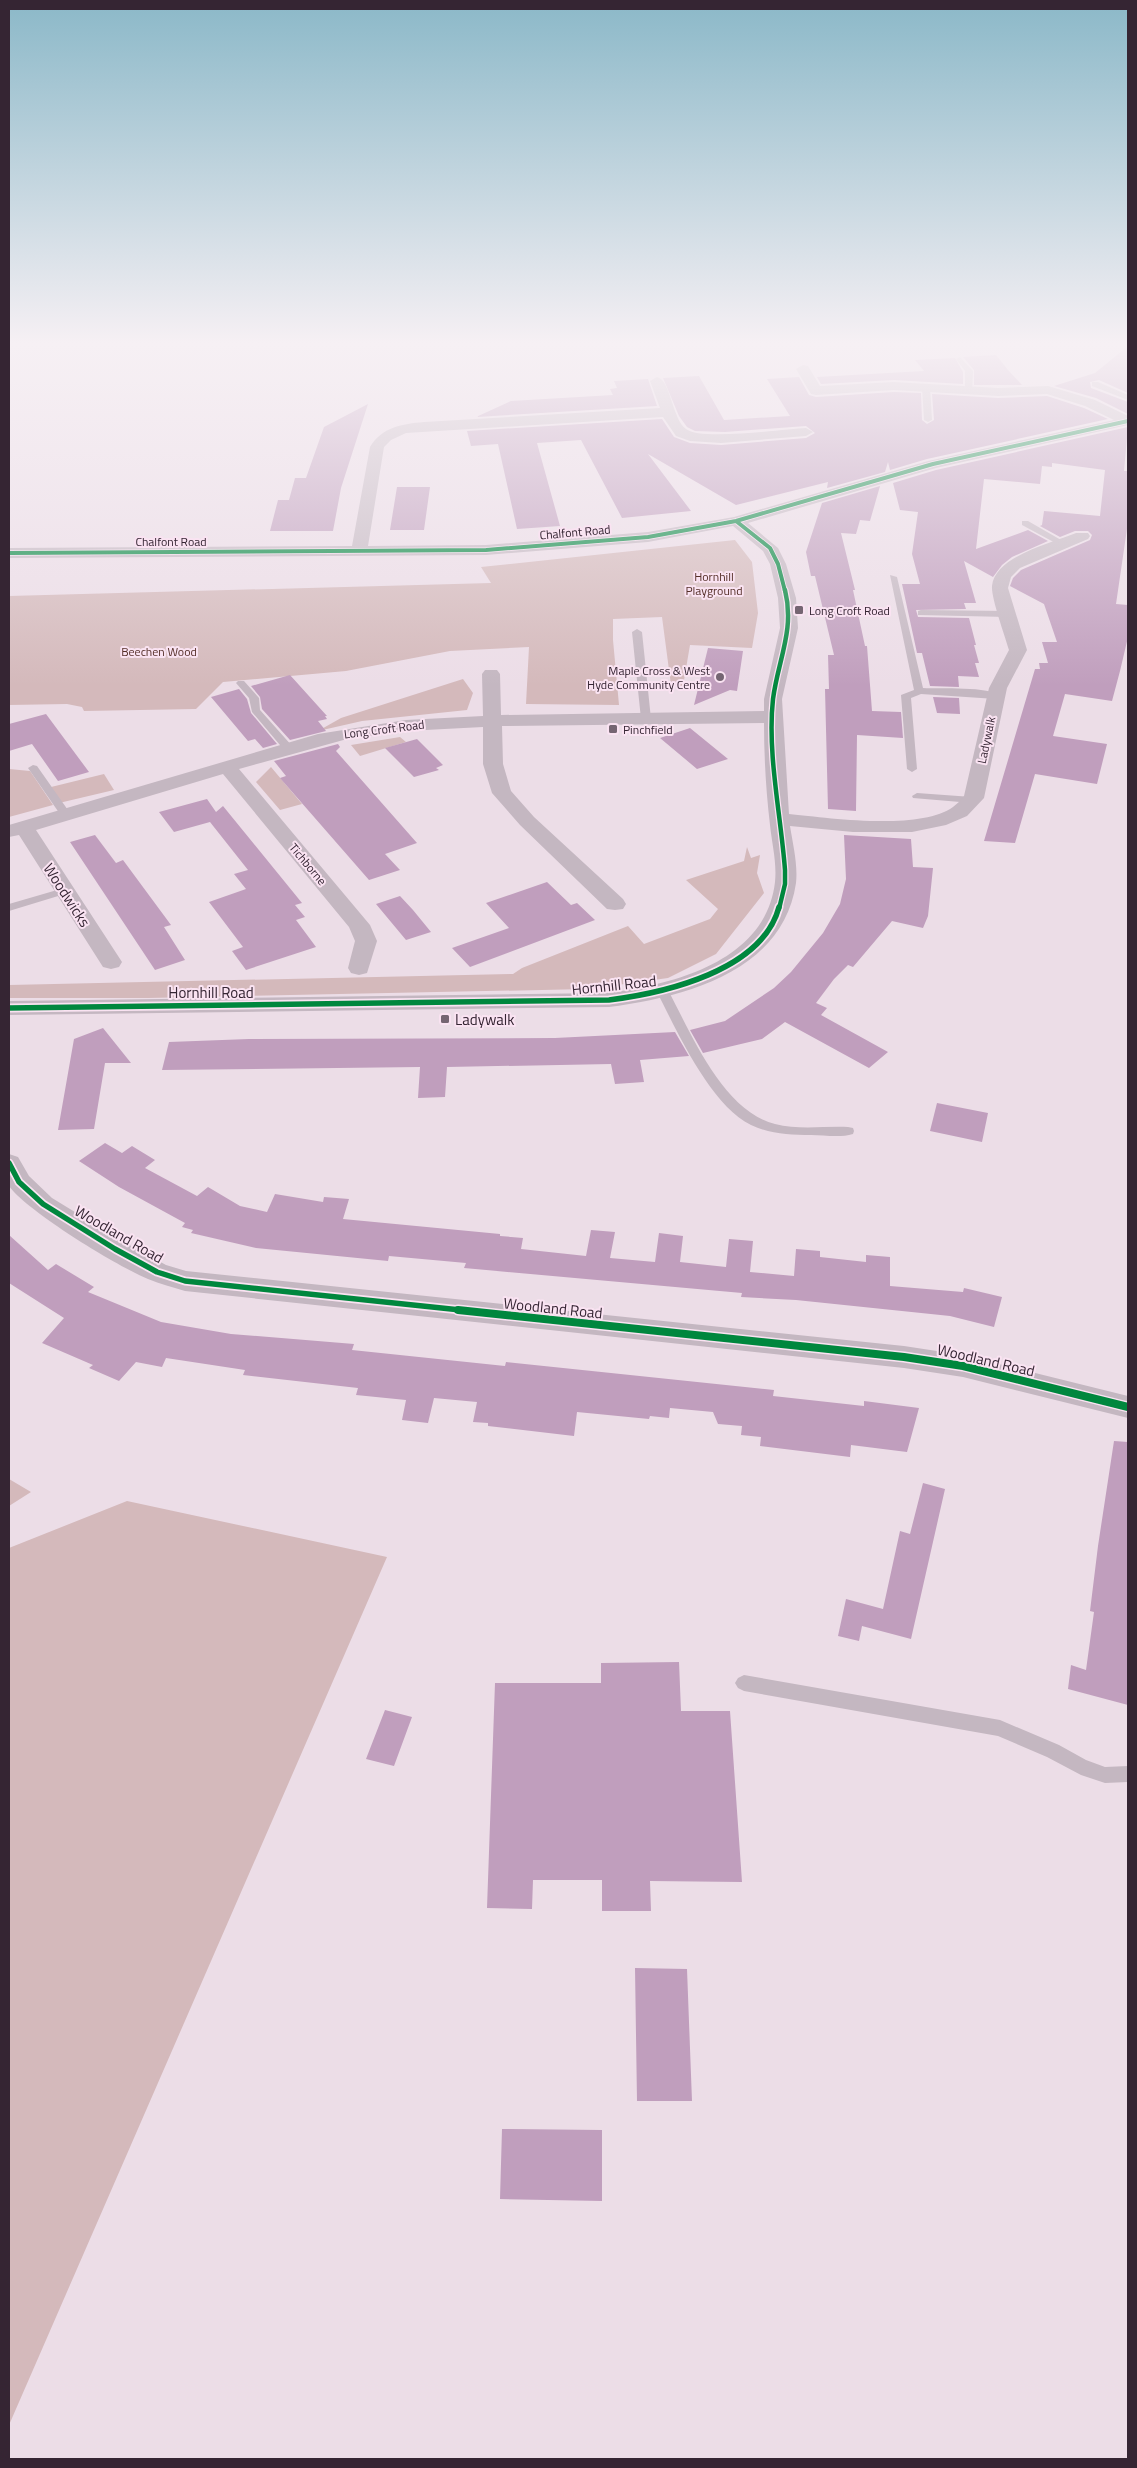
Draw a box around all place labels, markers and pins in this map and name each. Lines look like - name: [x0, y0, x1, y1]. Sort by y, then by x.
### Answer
- place label: Long Croft Road: [809, 601, 890, 620]
- marker: Long Croft Road: [793, 604, 805, 616]
- place label: Maple Cross & West Hyde Community Centre: [587, 661, 711, 694]
- marker: Maple Cross & West Hyde Community Centre: [714, 671, 726, 683]
- place label: Pinchfield: [623, 720, 673, 739]
- marker: Pinchfield: [607, 723, 619, 735]
- place label: Ladywalk: [455, 1008, 514, 1031]
- marker: Ladywalk: [439, 1013, 451, 1025]

